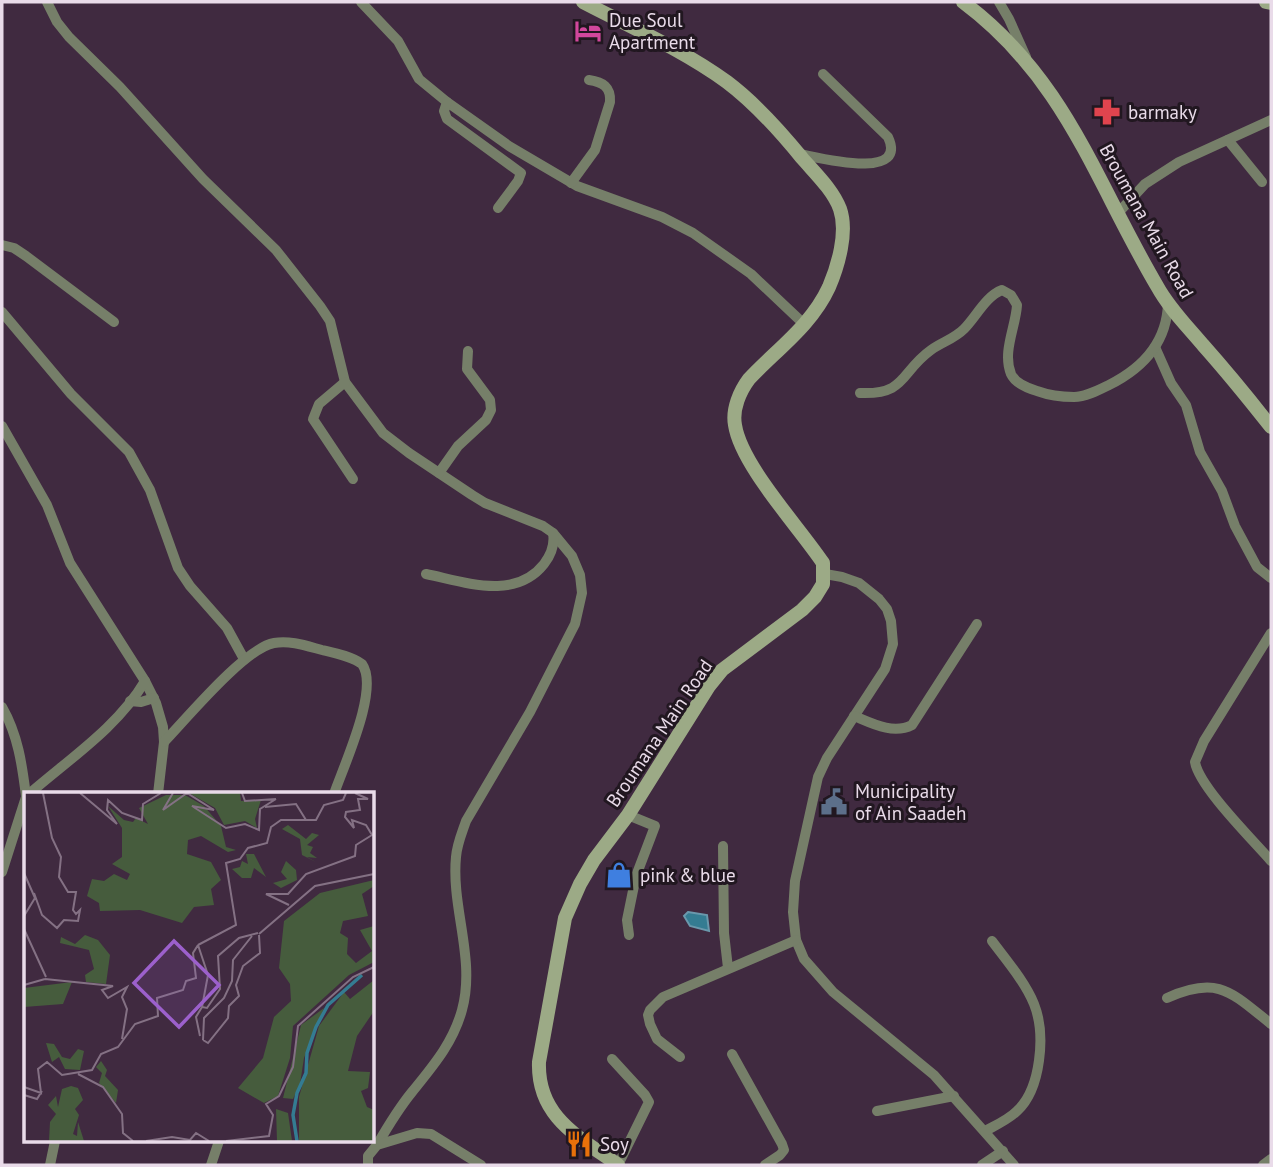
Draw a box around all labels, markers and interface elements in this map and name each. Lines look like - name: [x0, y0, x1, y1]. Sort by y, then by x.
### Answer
- place label: Due Soul Apartment: [609, 8, 696, 54]
- hotel icon: Due Soul Apartment: [573, 16, 603, 46]
- pharmacy icon: barmaky: [1092, 97, 1122, 127]
- place label: barmaky: [1128, 100, 1197, 124]
- street label: Broumana Main Road: [1095, 140, 1199, 302]
- street label: Broumana Main Road: [601, 655, 717, 811]
- place label: Municipality of Ain Saadeh: [855, 779, 966, 825]
- public building icon: Municipality of Ain Saadeh: [819, 787, 849, 817]
- inset map: [24, 792, 374, 1142]
- shop icon: pink & blue: [604, 860, 634, 890]
- place label: pink & blue: [640, 863, 736, 887]
- restaurant icon: Soy: [564, 1129, 594, 1159]
- place label: Soy: [600, 1132, 629, 1156]

